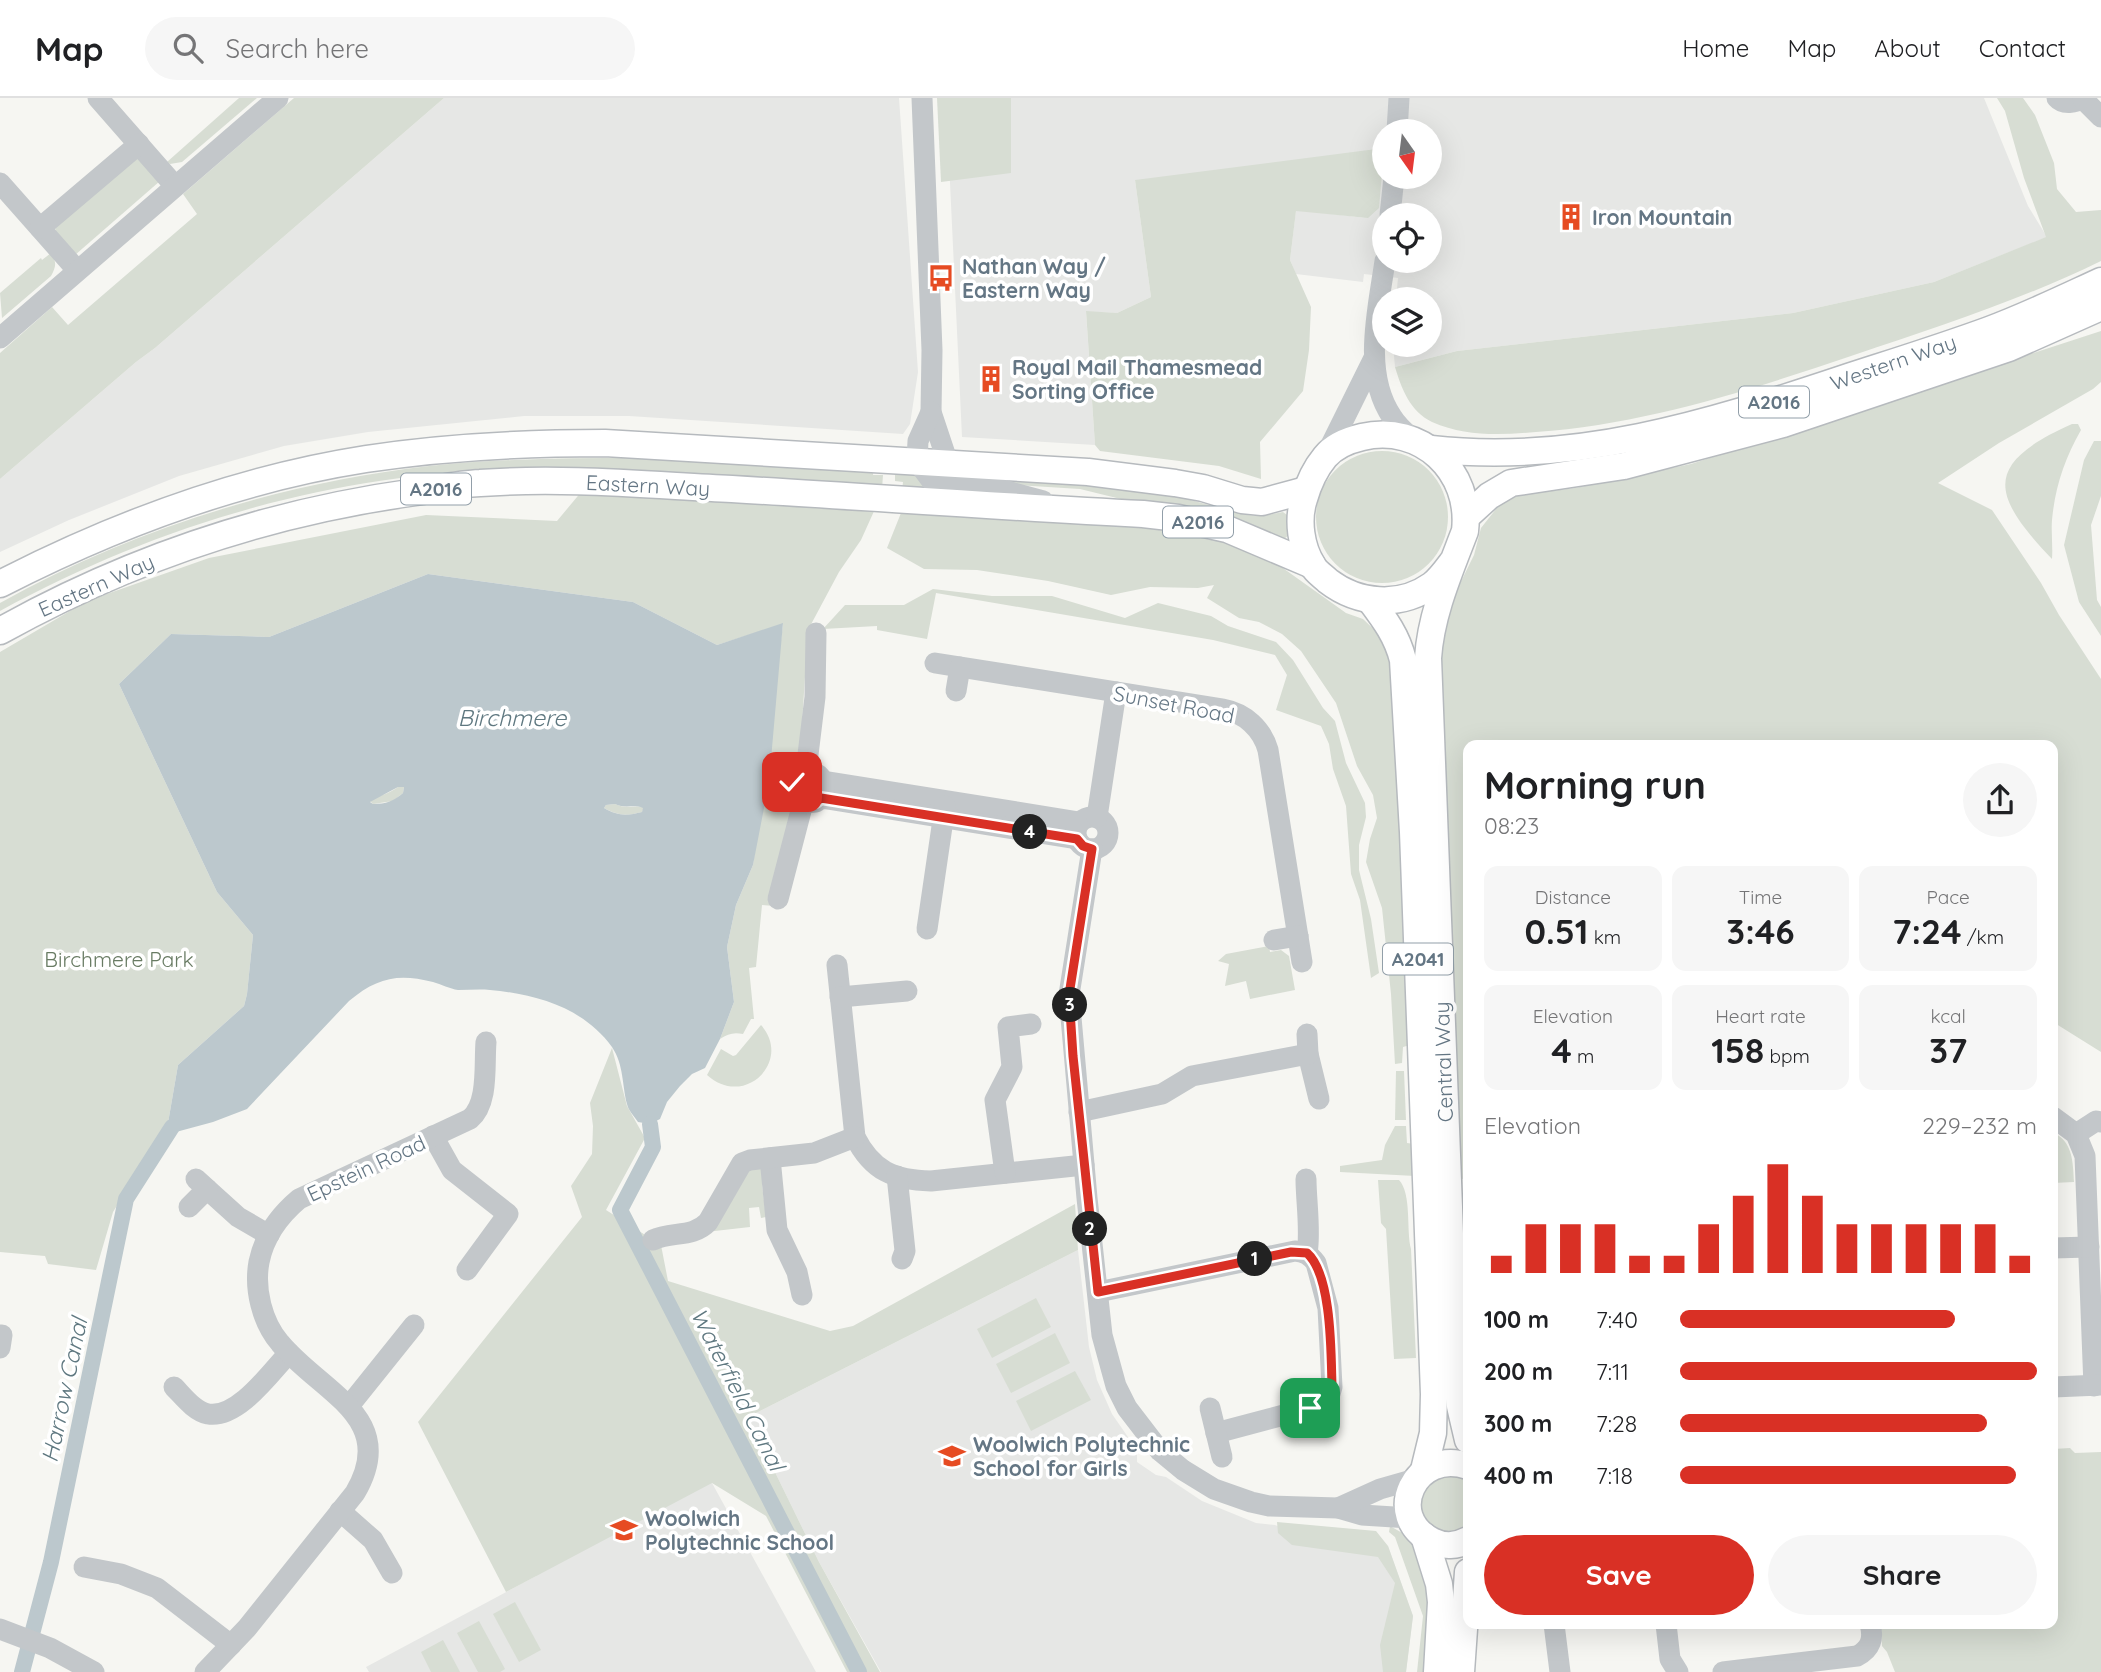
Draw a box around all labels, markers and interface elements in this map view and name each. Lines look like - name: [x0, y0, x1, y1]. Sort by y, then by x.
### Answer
- search box: [145, 17, 635, 80]
- text: Map: [35, 28, 103, 69]
- icon: search: [169, 29, 207, 67]
- text: Search here: [225, 32, 369, 65]
- text: Home: [1682, 33, 1749, 63]
- text: Map: [1787, 33, 1836, 63]
- text: About: [1874, 33, 1941, 63]
- text: Contact: [1979, 33, 2066, 63]
- north arrow: [1372, 119, 1442, 189]
- map controls: [1372, 119, 1442, 357]
- building icon: Iron Mountain: [1556, 202, 1586, 232]
- button: locate: [1372, 203, 1442, 273]
- place label: Iron Mountain: [1592, 204, 1732, 230]
- place label: Nathan Way / Eastern Way: [962, 253, 1106, 303]
- bus stop icon: Nathan Way / Eastern Way: [926, 263, 956, 293]
- button: layers: [1372, 287, 1442, 357]
- street label: Western Way: [1827, 328, 1959, 396]
- place label: Royal Mail Thamesmead Sorting Office: [1012, 354, 1262, 404]
- building icon: Royal Mail Thamesmead Sorting Office: [976, 364, 1006, 394]
- road number: A2016: [1739, 386, 1809, 418]
- street label: Eastern Way: [585, 469, 711, 501]
- road number: A2016: [401, 474, 471, 504]
- road number: A2016: [1163, 506, 1233, 538]
- street label: Eastern Way: [34, 548, 158, 622]
- street label: Sunset Road: [1111, 680, 1237, 728]
- water label: Birchmere: [458, 703, 567, 732]
- pin: [762, 752, 822, 812]
- text: Morning run: [1484, 761, 1706, 809]
- icon: check: [773, 763, 811, 801]
- button: share: [1963, 763, 2037, 837]
- text: 08:23: [1484, 811, 1539, 840]
- pin: 4: [1012, 814, 1048, 850]
- text: 4: [1024, 819, 1035, 843]
- text: Distance: [1535, 885, 1611, 909]
- text: Time: [1739, 885, 1782, 909]
- text: Pace: [1927, 885, 1970, 909]
- text: 0.51: [1524, 909, 1588, 953]
- text: 3:46: [1726, 909, 1795, 953]
- text: 7:24: [1892, 909, 1961, 953]
- text: km: [1588, 925, 1621, 949]
- text: /km: [1961, 925, 2004, 949]
- road number: A2041: [1383, 944, 1453, 974]
- park label: Birchmere Park: [44, 946, 194, 972]
- pin: 3: [1052, 988, 1088, 1023]
- text: 3: [1064, 992, 1075, 1016]
- street label: Central Way: [1428, 1001, 1458, 1123]
- text: Elevation: [1533, 1004, 1613, 1028]
- text: Heart rate: [1715, 1004, 1806, 1028]
- text: kcal: [1930, 1004, 1966, 1028]
- text: 4: [1551, 1028, 1572, 1072]
- text: 158: [1711, 1028, 1764, 1072]
- text: 37: [1929, 1028, 1967, 1072]
- text: m: [1572, 1044, 1594, 1068]
- text: bpm: [1764, 1044, 1810, 1068]
- text: Elevation: [1484, 1111, 1581, 1140]
- text: 229–232 m: [1922, 1111, 2037, 1140]
- street label: Epstein Road: [303, 1129, 429, 1207]
- pin: 2: [1072, 1212, 1108, 1246]
- text: 2: [1084, 1216, 1095, 1240]
- pin: 1: [1238, 1242, 1272, 1276]
- text: 1: [1251, 1246, 1258, 1270]
- water label: Waterfield Canal: [685, 1303, 793, 1477]
- text: 100 m: [1484, 1305, 1549, 1334]
- text: 7:40: [1596, 1305, 1638, 1334]
- water label: Harrow Canal: [35, 1313, 94, 1465]
- text: 200 m: [1484, 1357, 1553, 1386]
- text: 7:11: [1596, 1357, 1629, 1386]
- pin: [1280, 1378, 1340, 1438]
- icon: arrive: [1291, 1389, 1329, 1427]
- text: 300 m: [1484, 1409, 1552, 1438]
- text: 7:28: [1596, 1409, 1637, 1438]
- place label: Woolwich Polytechnic School for Girls: [973, 1431, 1190, 1481]
- school or university icon: Woolwich Polytechnic School for Girls: [937, 1441, 967, 1471]
- text: 400 m: [1484, 1461, 1553, 1490]
- text: 7:18: [1596, 1461, 1633, 1490]
- place label: Woolwich Polytechnic School: [645, 1505, 834, 1555]
- school or university icon: Woolwich Polytechnic School: [609, 1515, 639, 1545]
- button: Save: [1484, 1535, 1754, 1615]
- button: Share: [1768, 1535, 2037, 1615]

